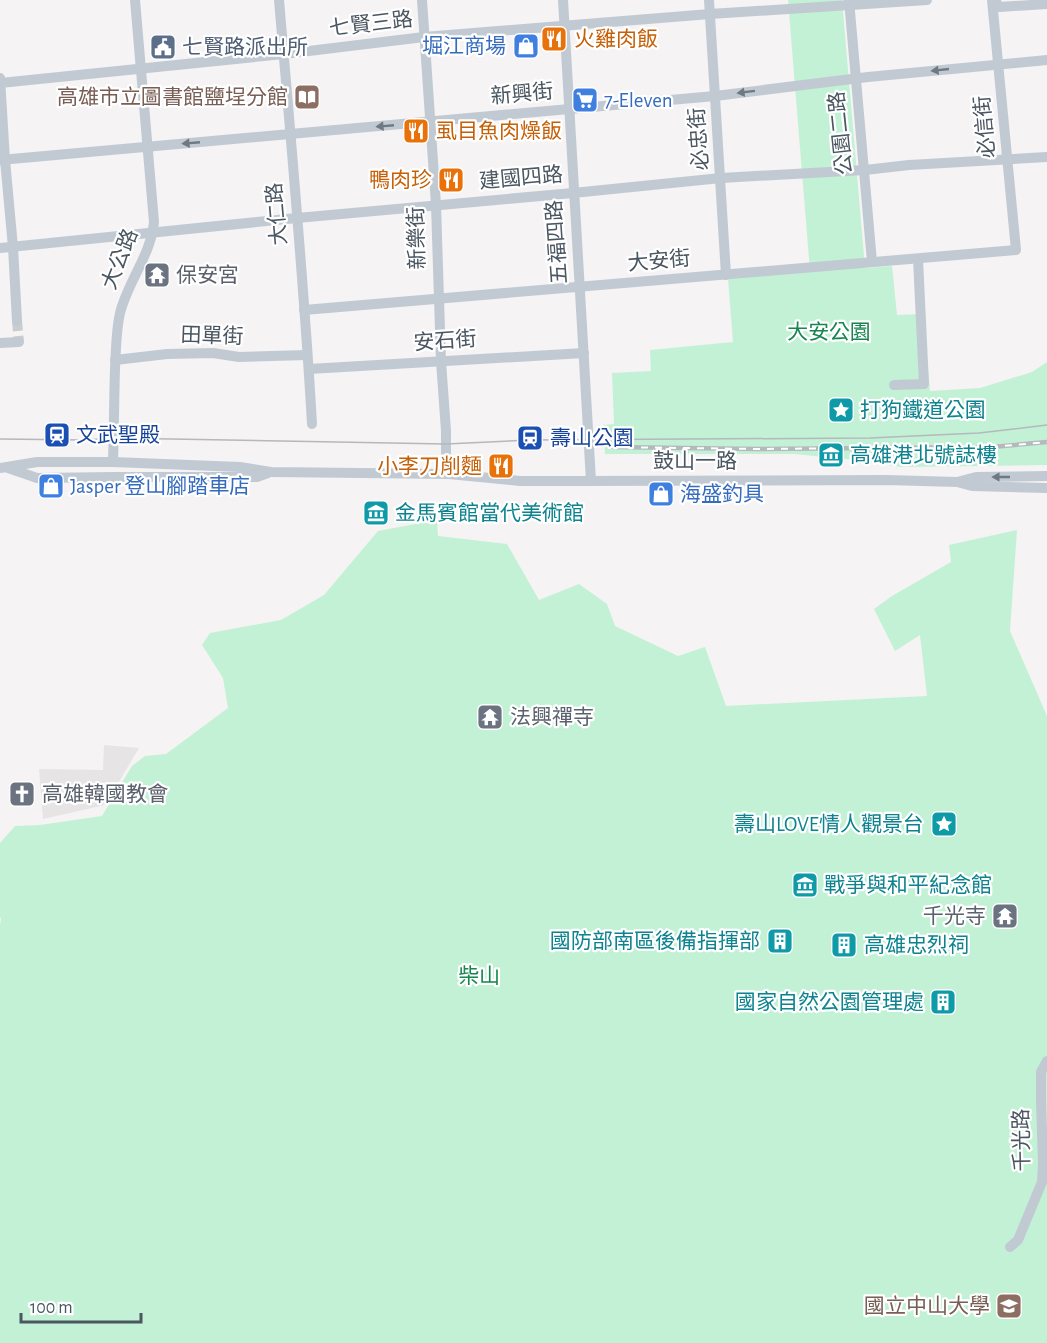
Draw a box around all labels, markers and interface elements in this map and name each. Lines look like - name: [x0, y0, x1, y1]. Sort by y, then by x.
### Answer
- street label: 七賢三路: [328, 7, 414, 40]
- restaurant icon: 火雞肉飯: [539, 24, 569, 54]
- place label: 火雞肉飯: [574, 28, 658, 50]
- shop icon: 堀江商場: [511, 31, 541, 61]
- public building icon: 七賢路派出所: [148, 32, 178, 62]
- place label: 堀江商場: [422, 35, 506, 57]
- place label: 七賢路派出所: [182, 36, 308, 58]
- one-way arrow: [931, 65, 950, 74]
- street label: 新興街: [490, 80, 554, 107]
- library icon: 高雄市立圖書館鹽埕分館: [292, 82, 322, 112]
- place label: 高雄市立圖書館鹽埕分館: [57, 85, 288, 108]
- supermarket icon: 7-Eleven: [570, 85, 600, 115]
- one-way arrow: [737, 88, 756, 97]
- place label: 7-Eleven: [604, 90, 673, 111]
- street label: 公園二路: [825, 90, 856, 176]
- street label: 必信街: [971, 95, 998, 159]
- street label: 必忠街: [685, 107, 712, 171]
- restaurant icon: 虱目魚肉燥飯: [401, 116, 431, 146]
- place label: 虱目魚肉燥飯: [436, 120, 562, 142]
- one-way arrow: [375, 121, 394, 131]
- one-way arrow: [181, 138, 200, 148]
- street label: 建國四路: [478, 163, 564, 192]
- restaurant icon: 鴨肉珍: [436, 165, 466, 195]
- place label: 鴨肉珍: [369, 169, 432, 191]
- street label: 大仁路: [263, 182, 290, 246]
- street label: 五福四路: [543, 199, 570, 285]
- street label: 新樂街: [404, 206, 429, 270]
- street label: 大公路: [98, 225, 142, 292]
- street label: 大安街: [627, 247, 691, 274]
- temple icon: 保安宮: [142, 260, 172, 290]
- place label: 保安宮: [176, 264, 239, 286]
- park label: 大安公園: [787, 321, 871, 343]
- street label: 田單街: [180, 323, 244, 348]
- street label: 安石街: [413, 327, 477, 354]
- place icon: 打狗鐵道公園: [826, 395, 856, 425]
- place label: 打狗鐵道公園: [860, 399, 986, 421]
- station icon: 文武聖殿: [42, 420, 72, 450]
- station icon: 壽山公園: [515, 423, 545, 453]
- place label: 文武聖殿: [76, 424, 160, 446]
- place label: 壽山公園: [550, 427, 634, 449]
- museum icon: 高雄港北號誌樓: [816, 440, 846, 470]
- place label: 高雄港北號誌樓: [850, 444, 997, 466]
- street label: 鼓山一路: [653, 450, 737, 472]
- restaurant icon: 小李刀削麵: [486, 451, 516, 481]
- place label: 小李刀削麵: [377, 455, 482, 477]
- shop icon: Jasper 登山腳踏車店: [36, 471, 66, 501]
- one-way arrow: [992, 472, 1011, 482]
- place label: Jasper 登山腳踏車店: [70, 475, 250, 497]
- shop icon: 海盛釣具: [646, 479, 676, 509]
- place label: 海盛釣具: [680, 483, 764, 505]
- museum icon: 金馬賓館當代美術館: [361, 498, 391, 528]
- place label: 金馬賓館當代美術館: [395, 501, 584, 524]
- temple icon: 法興禪寺: [475, 702, 505, 732]
- place label: 法興禪寺: [510, 706, 594, 728]
- church icon: 高雄韓國教會: [7, 779, 37, 809]
- place label: 高雄韓國教會: [42, 783, 168, 805]
- place icon: 壽山LOVE情人觀景台: [929, 809, 959, 839]
- place label: 壽山LOVE情人觀景台: [734, 813, 924, 835]
- museum icon: 戰爭與和平紀念館: [790, 870, 820, 900]
- place label: 戰爭與和平紀念館: [824, 873, 992, 896]
- temple icon: 千光寺: [990, 901, 1020, 931]
- place label: 千光寺: [923, 905, 986, 927]
- building icon: 國防部南區後備指揮部: [765, 926, 795, 956]
- place label: 國防部南區後備指揮部: [550, 930, 760, 952]
- building icon: 高雄忠烈祠: [829, 930, 859, 960]
- place label: 高雄忠烈祠: [864, 934, 969, 956]
- park label: 柴山: [458, 965, 500, 987]
- building icon: 國家自然公園管理處: [928, 987, 958, 1017]
- place label: 國家自然公園管理處: [735, 991, 924, 1013]
- street label: 千光路: [1010, 1108, 1033, 1172]
- scale bar: [21, 1286, 141, 1324]
- school or university icon: 國立中山大學: [994, 1291, 1024, 1321]
- place label: 國立中山大學: [864, 1295, 990, 1317]
- text: 100 m: [30, 1299, 73, 1317]

